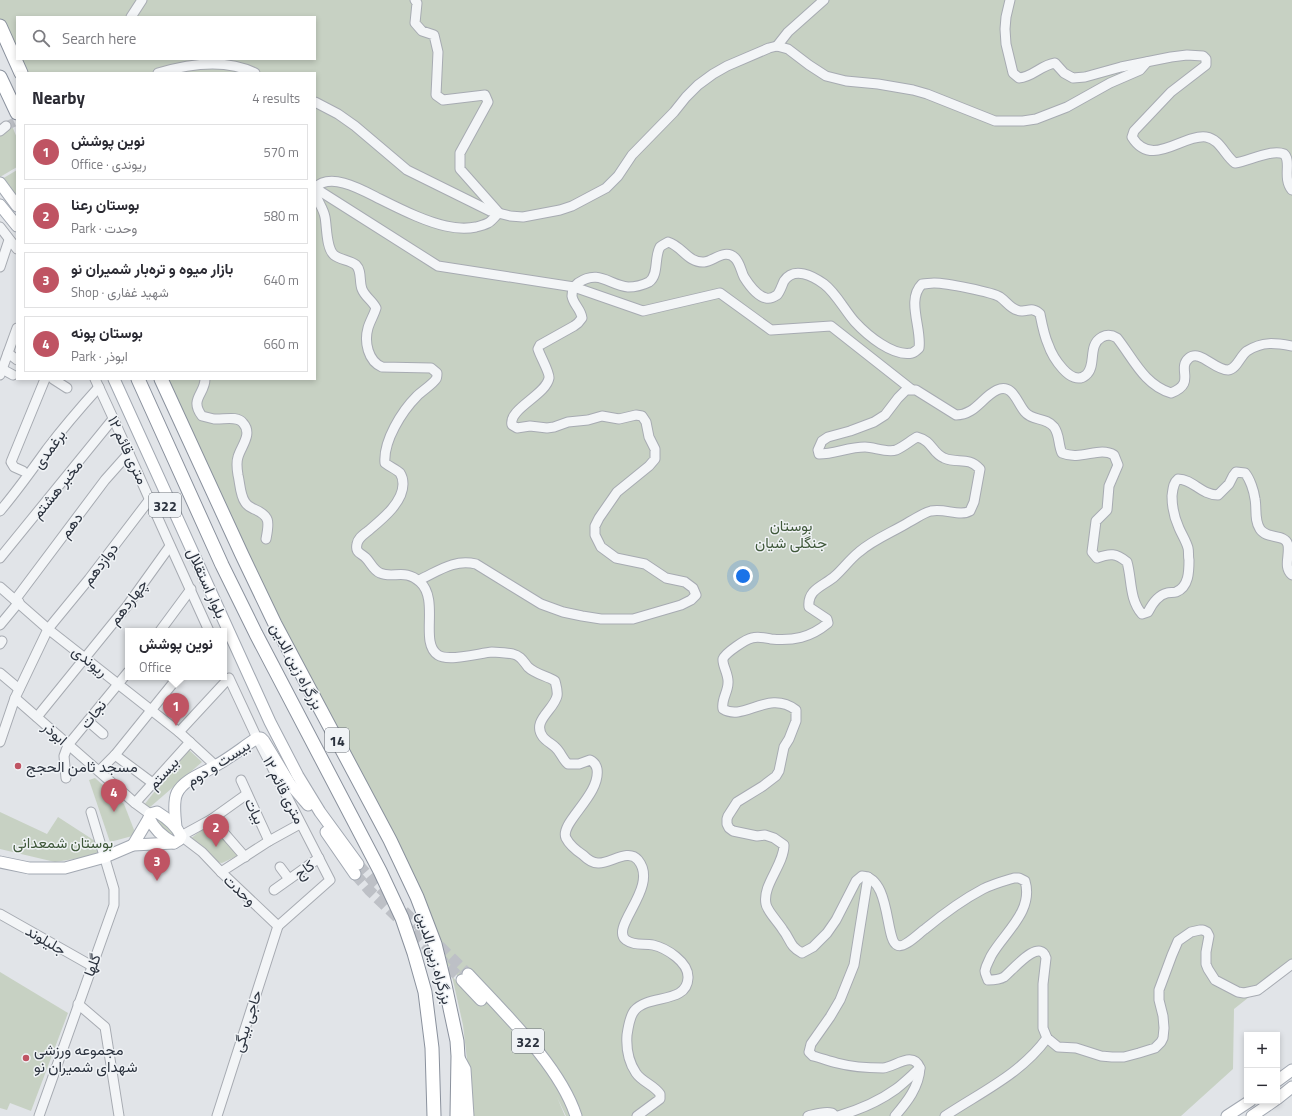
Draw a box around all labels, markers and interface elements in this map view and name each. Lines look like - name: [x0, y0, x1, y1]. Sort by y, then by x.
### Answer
- search box: [16, 16, 316, 60]
- icon: search: [30, 27, 52, 49]
- text: Search here: [62, 27, 136, 50]
- text: Nearby: [32, 85, 85, 111]
- text: 4 results: [252, 88, 300, 108]
- text: نوین پوشش: [71, 129, 145, 152]
- text: 1: [42, 142, 50, 162]
- text: 570 m: [263, 142, 299, 162]
- text: Office · ریوندی: [71, 154, 147, 174]
- text: بوستان رعنا: [71, 193, 139, 216]
- text: 2: [42, 206, 50, 226]
- text: 580 m: [263, 206, 299, 226]
- text: Park · وحدت: [71, 218, 137, 238]
- text: بازار میوه و تره‌بار شمیران نو: [71, 257, 233, 280]
- text: 3: [42, 270, 50, 290]
- text: 640 m: [263, 270, 299, 290]
- text: Shop · شهید غفاری: [71, 282, 169, 302]
- text: بوستان پونه: [71, 321, 143, 344]
- text: 4: [42, 334, 50, 354]
- text: 660 m: [263, 334, 299, 354]
- text: Park · ابوذر: [71, 346, 128, 366]
- street label: ۱۲ متری قائم: [102, 412, 154, 488]
- street label: برغمدی: [27, 424, 71, 474]
- street label: مخبر هشتم: [26, 454, 88, 524]
- road number: 322: [149, 493, 181, 517]
- street label: دهم: [54, 507, 88, 543]
- park label: بوستان جنگلی شیان: [755, 514, 827, 554]
- street label: دوازدهم: [76, 538, 124, 590]
- street label: بلوار استقلال: [181, 544, 233, 622]
- your location: [733, 566, 753, 586]
- street label: چهاردهم: [103, 574, 153, 630]
- street label: بزرگراه زین الدین: [265, 619, 329, 713]
- popup: [125, 628, 227, 680]
- text: نوین پوشش: [139, 632, 213, 655]
- street label: ریوندی: [67, 640, 113, 682]
- text: Office: [139, 657, 171, 677]
- pin: 1: [163, 693, 189, 726]
- street label: نجات: [74, 695, 112, 733]
- street label: ابوذر: [37, 715, 73, 751]
- road number: 14: [325, 728, 349, 752]
- street label: بیست و دوم: [181, 734, 255, 792]
- street label: بیستم: [142, 751, 184, 795]
- street label: ۱۲ متری قائم: [257, 752, 311, 828]
- place label: مسجد ثامن الحجج: [26, 755, 138, 778]
- marker: مسجد ثامن الحجج: [13, 761, 23, 771]
- pin: 4: [101, 779, 127, 812]
- street label: بیات: [239, 794, 271, 828]
- pin: 2: [203, 814, 229, 847]
- park label: بوستان شمعدانی: [13, 831, 113, 854]
- pin: 3: [144, 848, 170, 881]
- street label: کاج: [289, 853, 319, 884]
- street label: وحدت: [218, 869, 262, 911]
- street label: بزرگراه زین الدین: [411, 909, 459, 1007]
- street label: جلیلوند: [21, 919, 71, 961]
- street label: گلها: [77, 950, 107, 980]
- street label: حاجی بیگی: [226, 987, 268, 1055]
- road number: 322: [512, 1029, 544, 1053]
- map controls: [1244, 1032, 1280, 1104]
- button: +: [1244, 1032, 1280, 1068]
- place label: مجموعه ورزشی شهدای شمیران نو: [34, 1038, 138, 1078]
- marker: مجموعه ورزشی شهدای شمیران نو: [21, 1053, 31, 1063]
- button: −: [1244, 1068, 1280, 1104]

